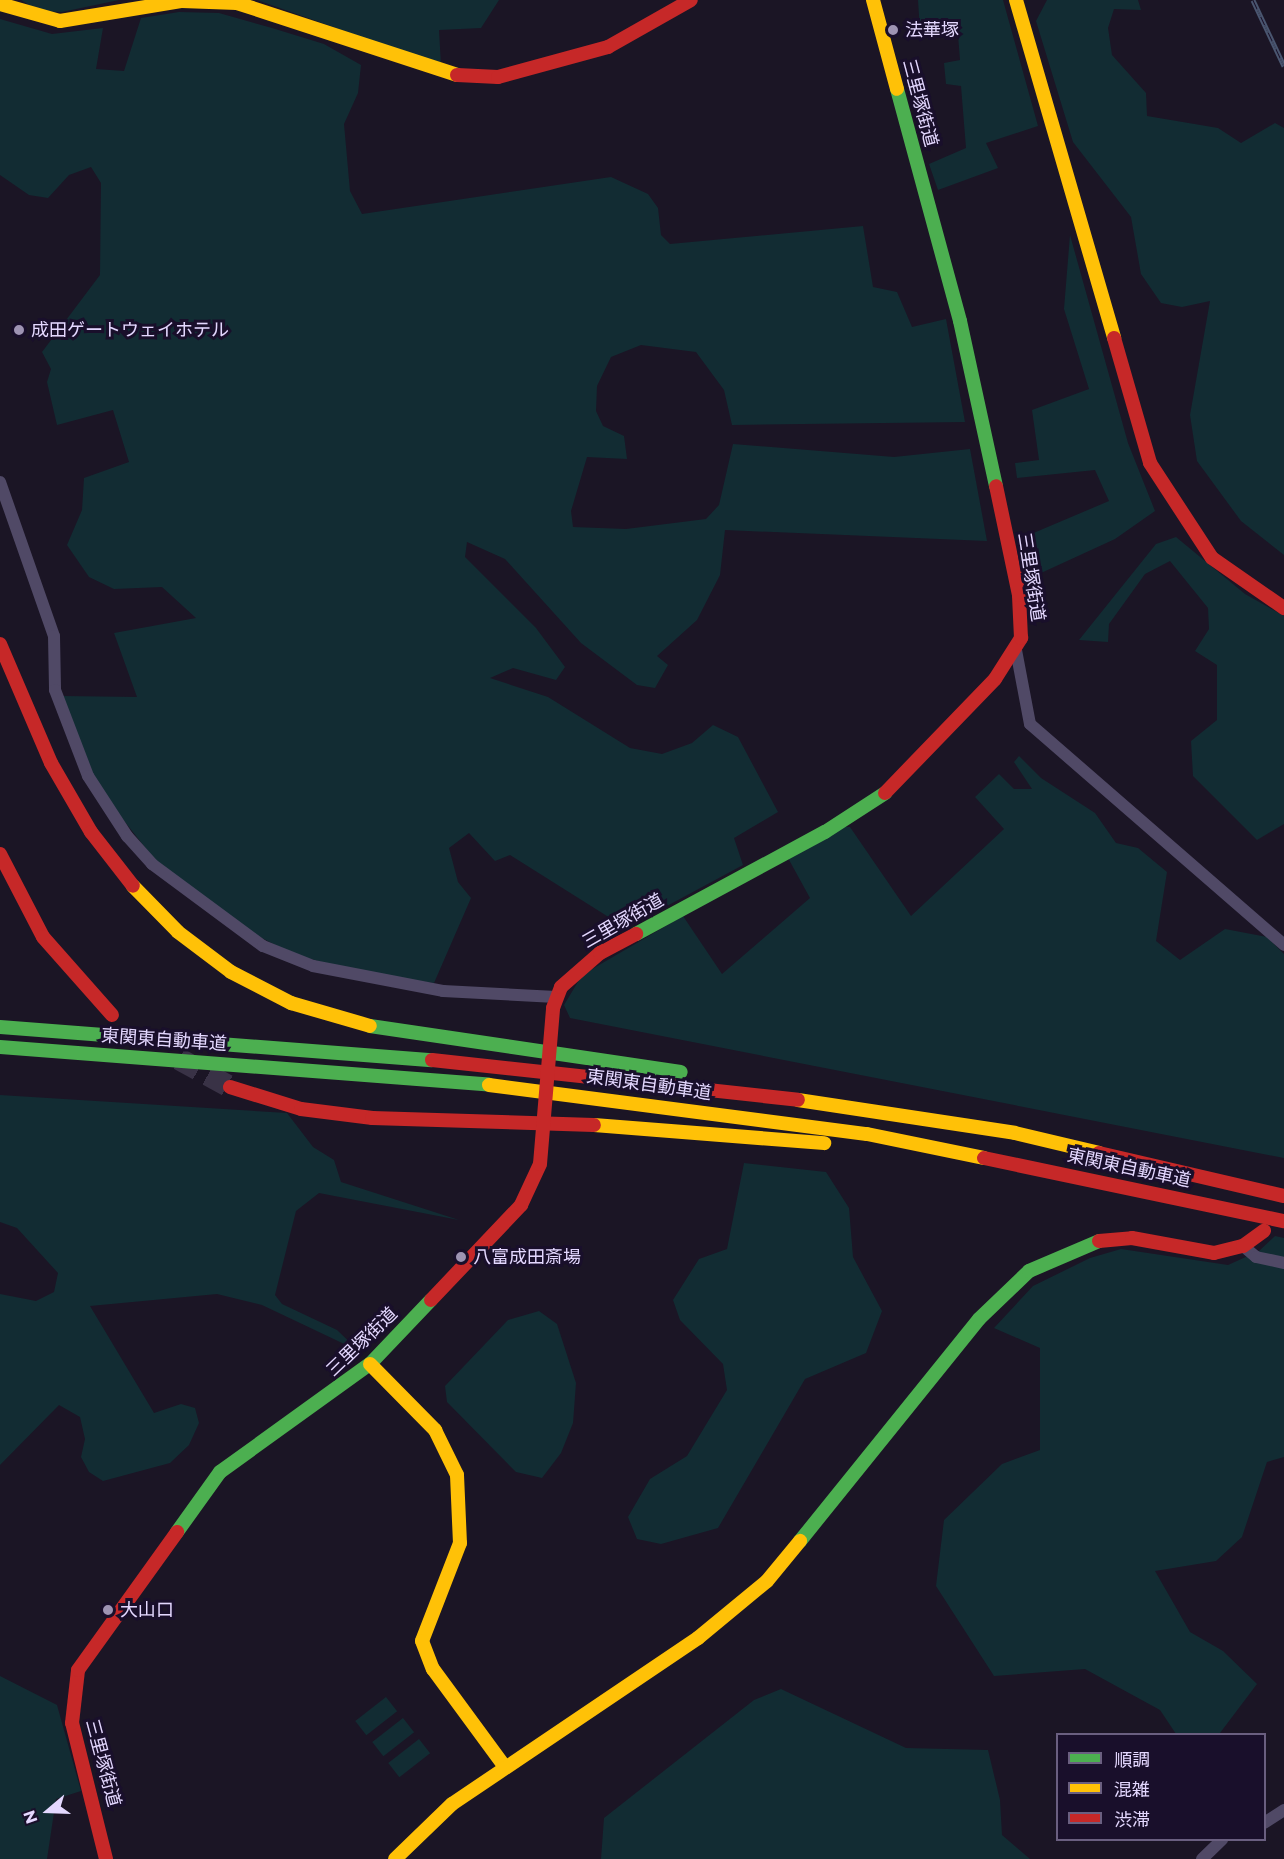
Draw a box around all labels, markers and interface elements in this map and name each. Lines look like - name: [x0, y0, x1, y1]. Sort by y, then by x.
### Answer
- place label: 法華塚: [905, 19, 959, 41]
- marker: 法華塚: [886, 23, 900, 37]
- street label: 三里塚街道: [898, 57, 942, 149]
- place label: 成田ゲートウェイホテル: [31, 319, 229, 341]
- marker: 成田ゲートウェイホテル: [12, 323, 26, 337]
- street label: 三里塚街道: [1013, 531, 1049, 623]
- street label: 三里塚街道: [579, 889, 667, 953]
- street label: 東関東自動車道: [100, 1025, 228, 1055]
- street label: 東関東自動車道: [585, 1066, 713, 1104]
- street label: 東関東自動車道: [1065, 1144, 1193, 1192]
- place label: 八富成田斎場: [473, 1246, 581, 1268]
- marker: 八富成田斎場: [454, 1250, 468, 1264]
- street label: 三里塚街道: [322, 1303, 402, 1381]
- place label: 大山口: [120, 1599, 174, 1621]
- marker: 大山口: [101, 1603, 115, 1617]
- street label: 三里塚街道: [81, 1717, 125, 1809]
- legend: [1056, 1733, 1266, 1841]
- text: 順調: [1114, 1749, 1150, 1771]
- text: 混雑: [1114, 1779, 1150, 1801]
- north arrow: [18, 1781, 78, 1841]
- text: N: [19, 1808, 42, 1826]
- text: 渋滞: [1114, 1809, 1150, 1831]

